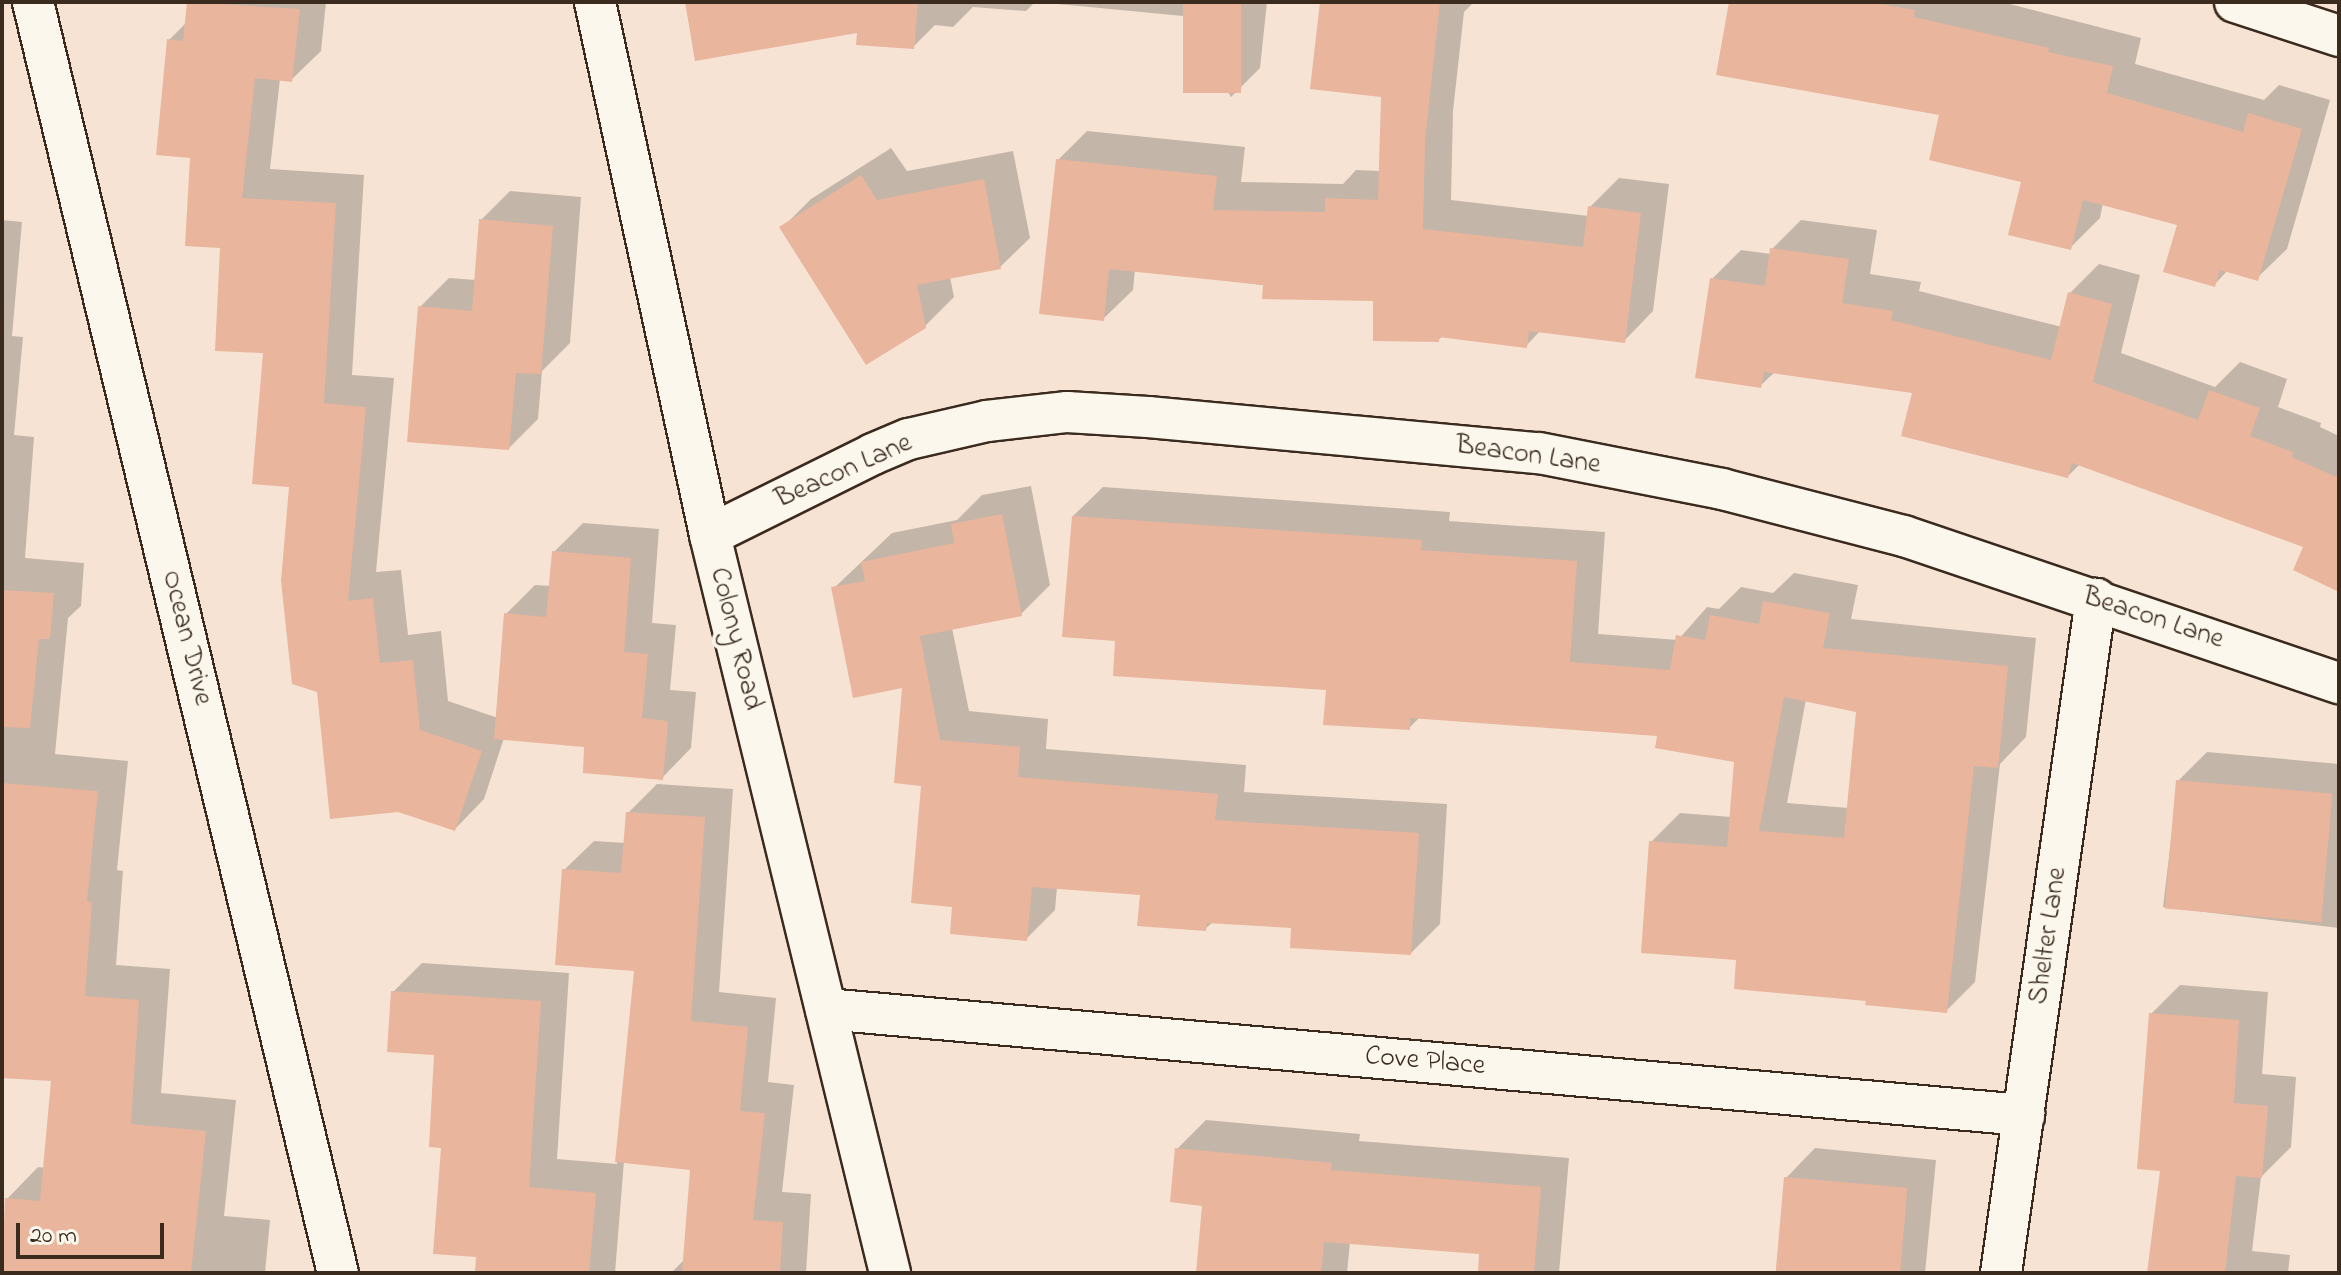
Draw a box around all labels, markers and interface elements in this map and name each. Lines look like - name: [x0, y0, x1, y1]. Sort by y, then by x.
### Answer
- street label: Beacon Lane: [770, 427, 918, 517]
- street label: Beacon Lane: [1453, 429, 1603, 483]
- street label: Colony Road: [701, 564, 769, 714]
- street label: Ocean Drive: [153, 567, 219, 709]
- street label: Beacon Lane: [2078, 580, 2228, 658]
- street label: Shelter Lane: [2023, 865, 2075, 1007]
- street label: Cove Place: [1364, 1040, 1486, 1084]
- scale bar: [20, 1207, 168, 1257]
- text: 20 m: [30, 1219, 77, 1254]

